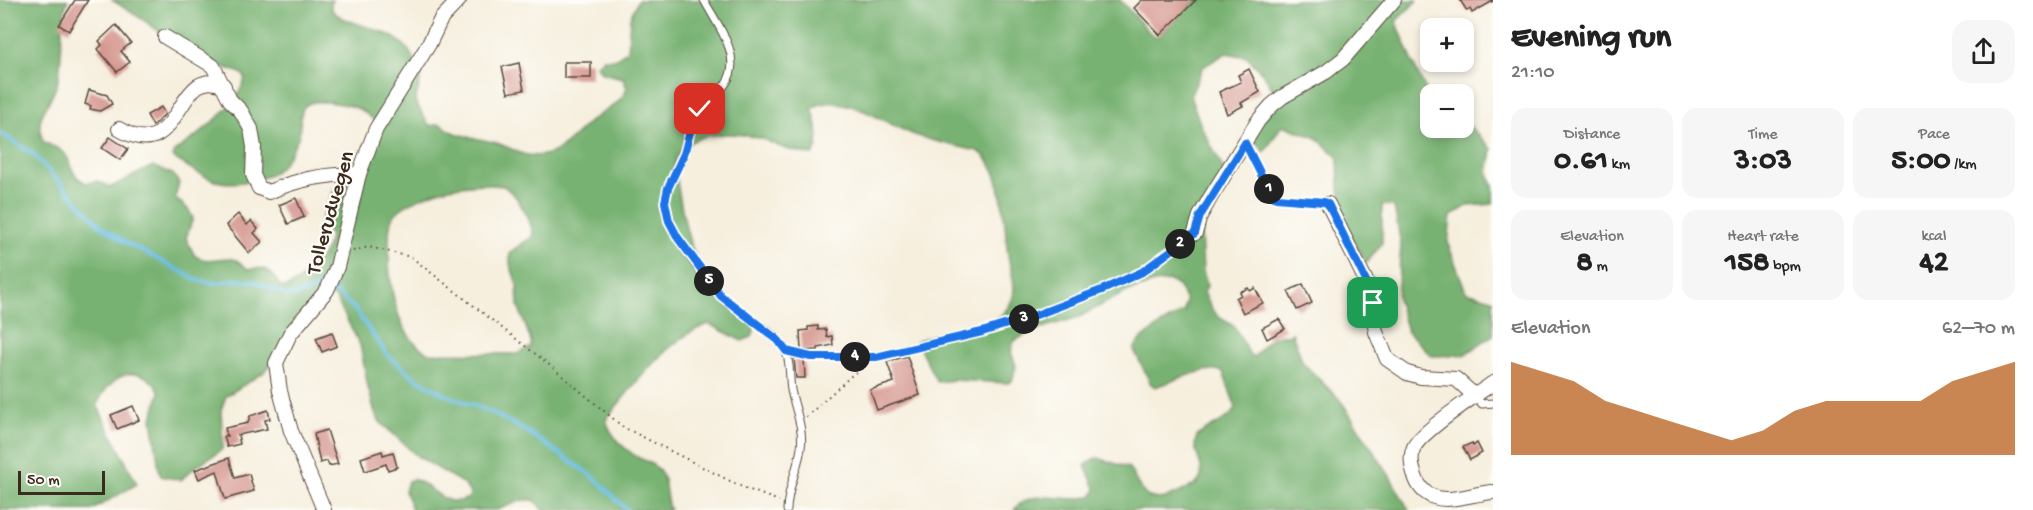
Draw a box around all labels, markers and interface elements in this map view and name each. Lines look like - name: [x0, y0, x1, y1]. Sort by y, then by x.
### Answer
- map controls: [1420, 18, 1474, 138]
- button: +: [1420, 18, 1474, 72]
- text: Evening run: [1511, 20, 1671, 58]
- button: share: [1952, 20, 2015, 83]
- text: 21:10: [1511, 62, 1555, 85]
- pin: [674, 83, 725, 134]
- button: −: [1420, 84, 1474, 138]
- icon: check: [683, 92, 716, 125]
- text: Distance: [1564, 126, 1620, 145]
- text: Time: [1748, 126, 1778, 145]
- text: Pace: [1918, 126, 1950, 145]
- text: 0.61: [1554, 145, 1608, 180]
- text: 3:03: [1734, 145, 1792, 180]
- text: 5:00: [1891, 145, 1951, 180]
- street label: Tollerudvegen: [301, 148, 362, 280]
- text: km: [1608, 156, 1630, 175]
- text: /km: [1951, 156, 1977, 175]
- pin: 1: [1254, 174, 1284, 204]
- text: 1: [1266, 179, 1272, 198]
- text: Elevation: [1560, 228, 1624, 247]
- text: Heart rate: [1727, 228, 1799, 247]
- text: kcal: [1922, 228, 1946, 247]
- pin: 2: [1165, 229, 1195, 259]
- text: 2: [1176, 234, 1184, 253]
- text: 8: [1576, 247, 1593, 282]
- text: 158: [1725, 247, 1769, 282]
- text: 42: [1920, 247, 1948, 282]
- text: m: [1593, 258, 1608, 277]
- text: bpm: [1769, 258, 1801, 277]
- pin: 5: [694, 266, 724, 296]
- text: 5: [705, 271, 713, 290]
- pin: [1347, 277, 1398, 328]
- icon: arrive: [1356, 286, 1389, 319]
- pin: 3: [1009, 304, 1039, 334]
- text: 3: [1020, 309, 1028, 328]
- text: Elevation: [1511, 318, 1591, 341]
- text: 62–70 m: [1942, 318, 2015, 341]
- pin: 4: [840, 342, 870, 372]
- text: 4: [851, 347, 859, 366]
- scale bar: [18, 468, 105, 496]
- text: 50 m: [27, 472, 60, 491]

